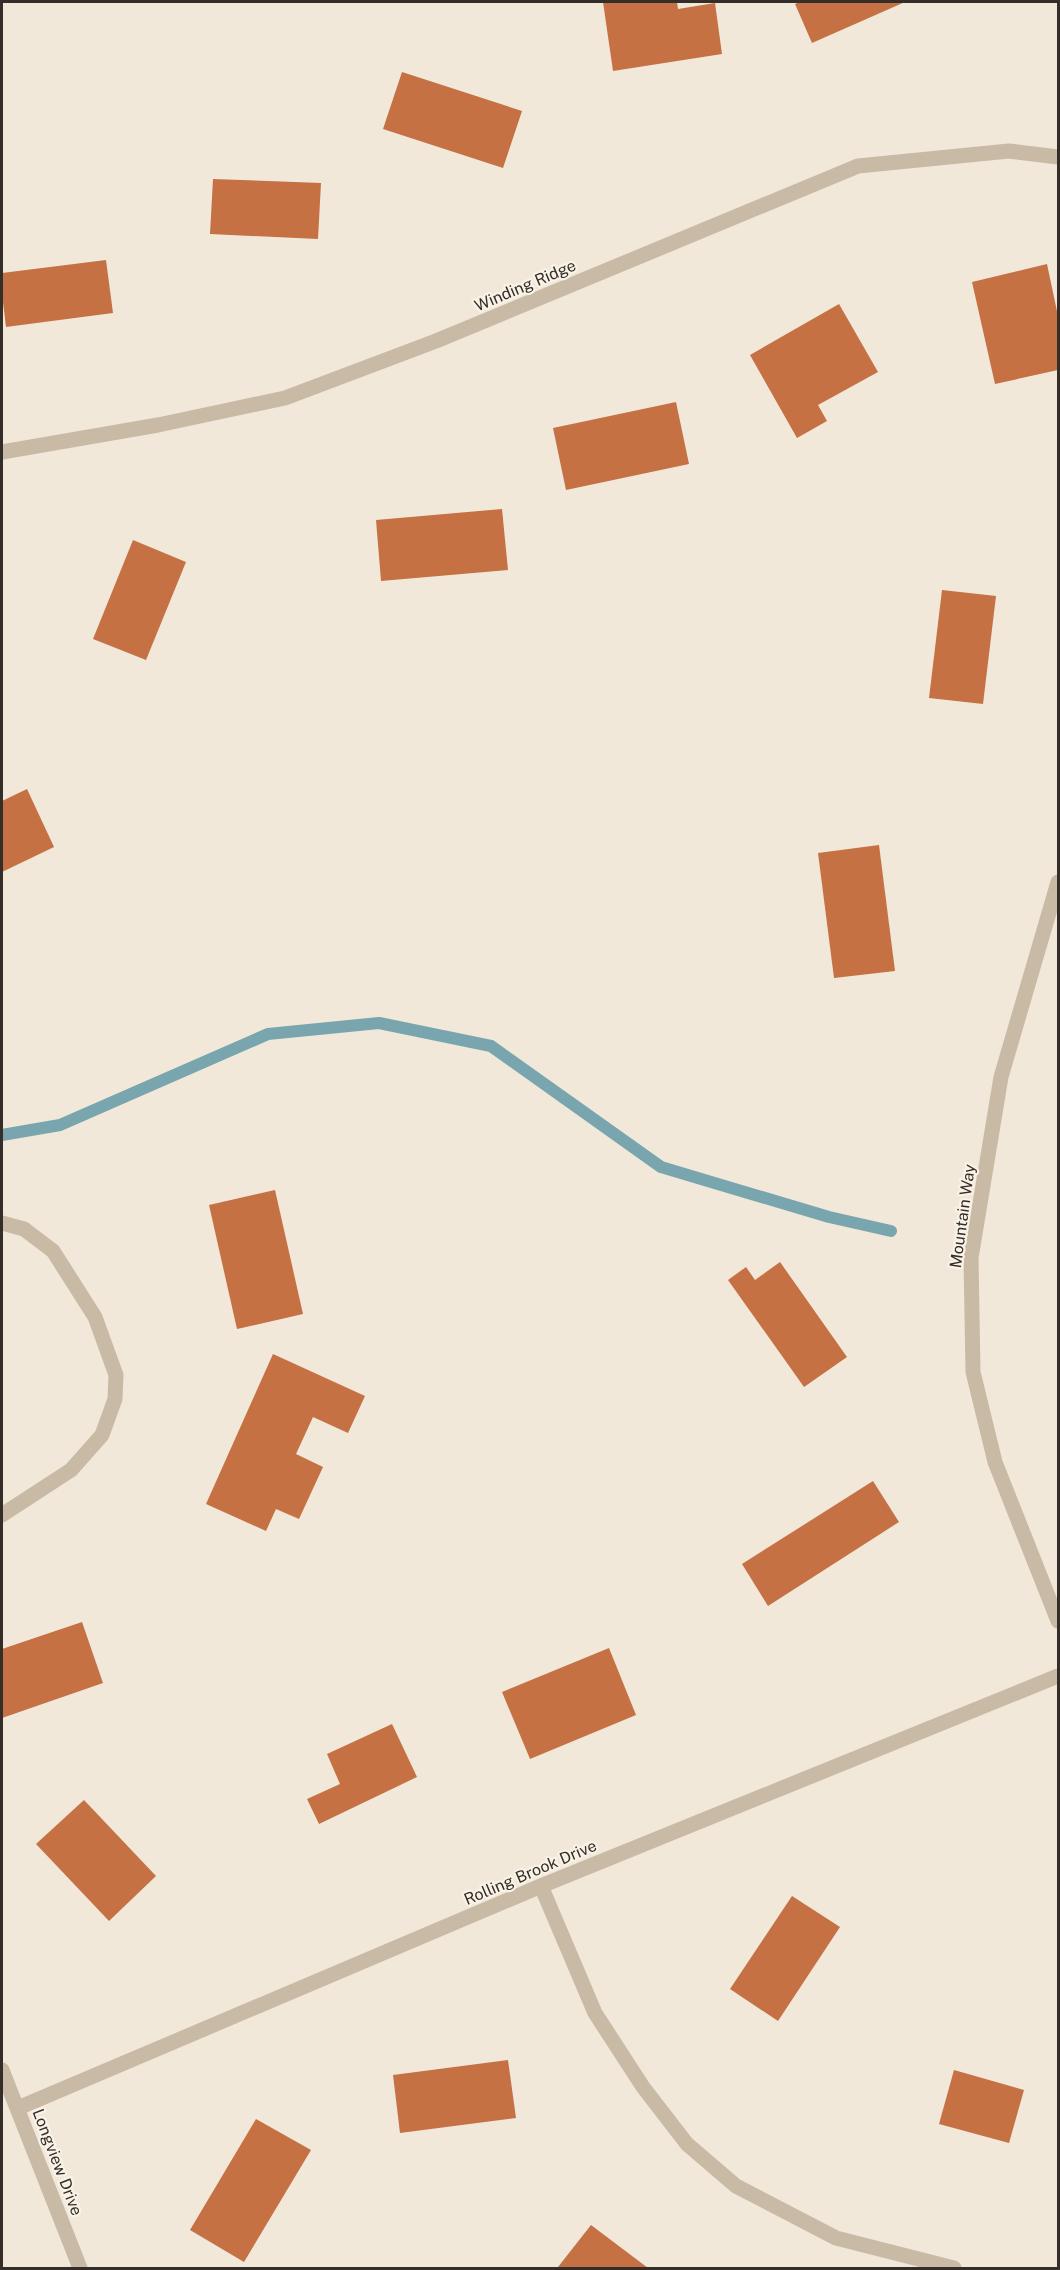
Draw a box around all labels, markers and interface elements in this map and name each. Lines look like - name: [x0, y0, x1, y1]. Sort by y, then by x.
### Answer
- street label: Winding Ridge: [472, 256, 579, 315]
- street label: Mountain Way: [946, 1162, 979, 1269]
- street label: Rolling Brook Drive: [461, 1836, 599, 1909]
- street label: Longview Drive: [28, 2106, 87, 2218]

